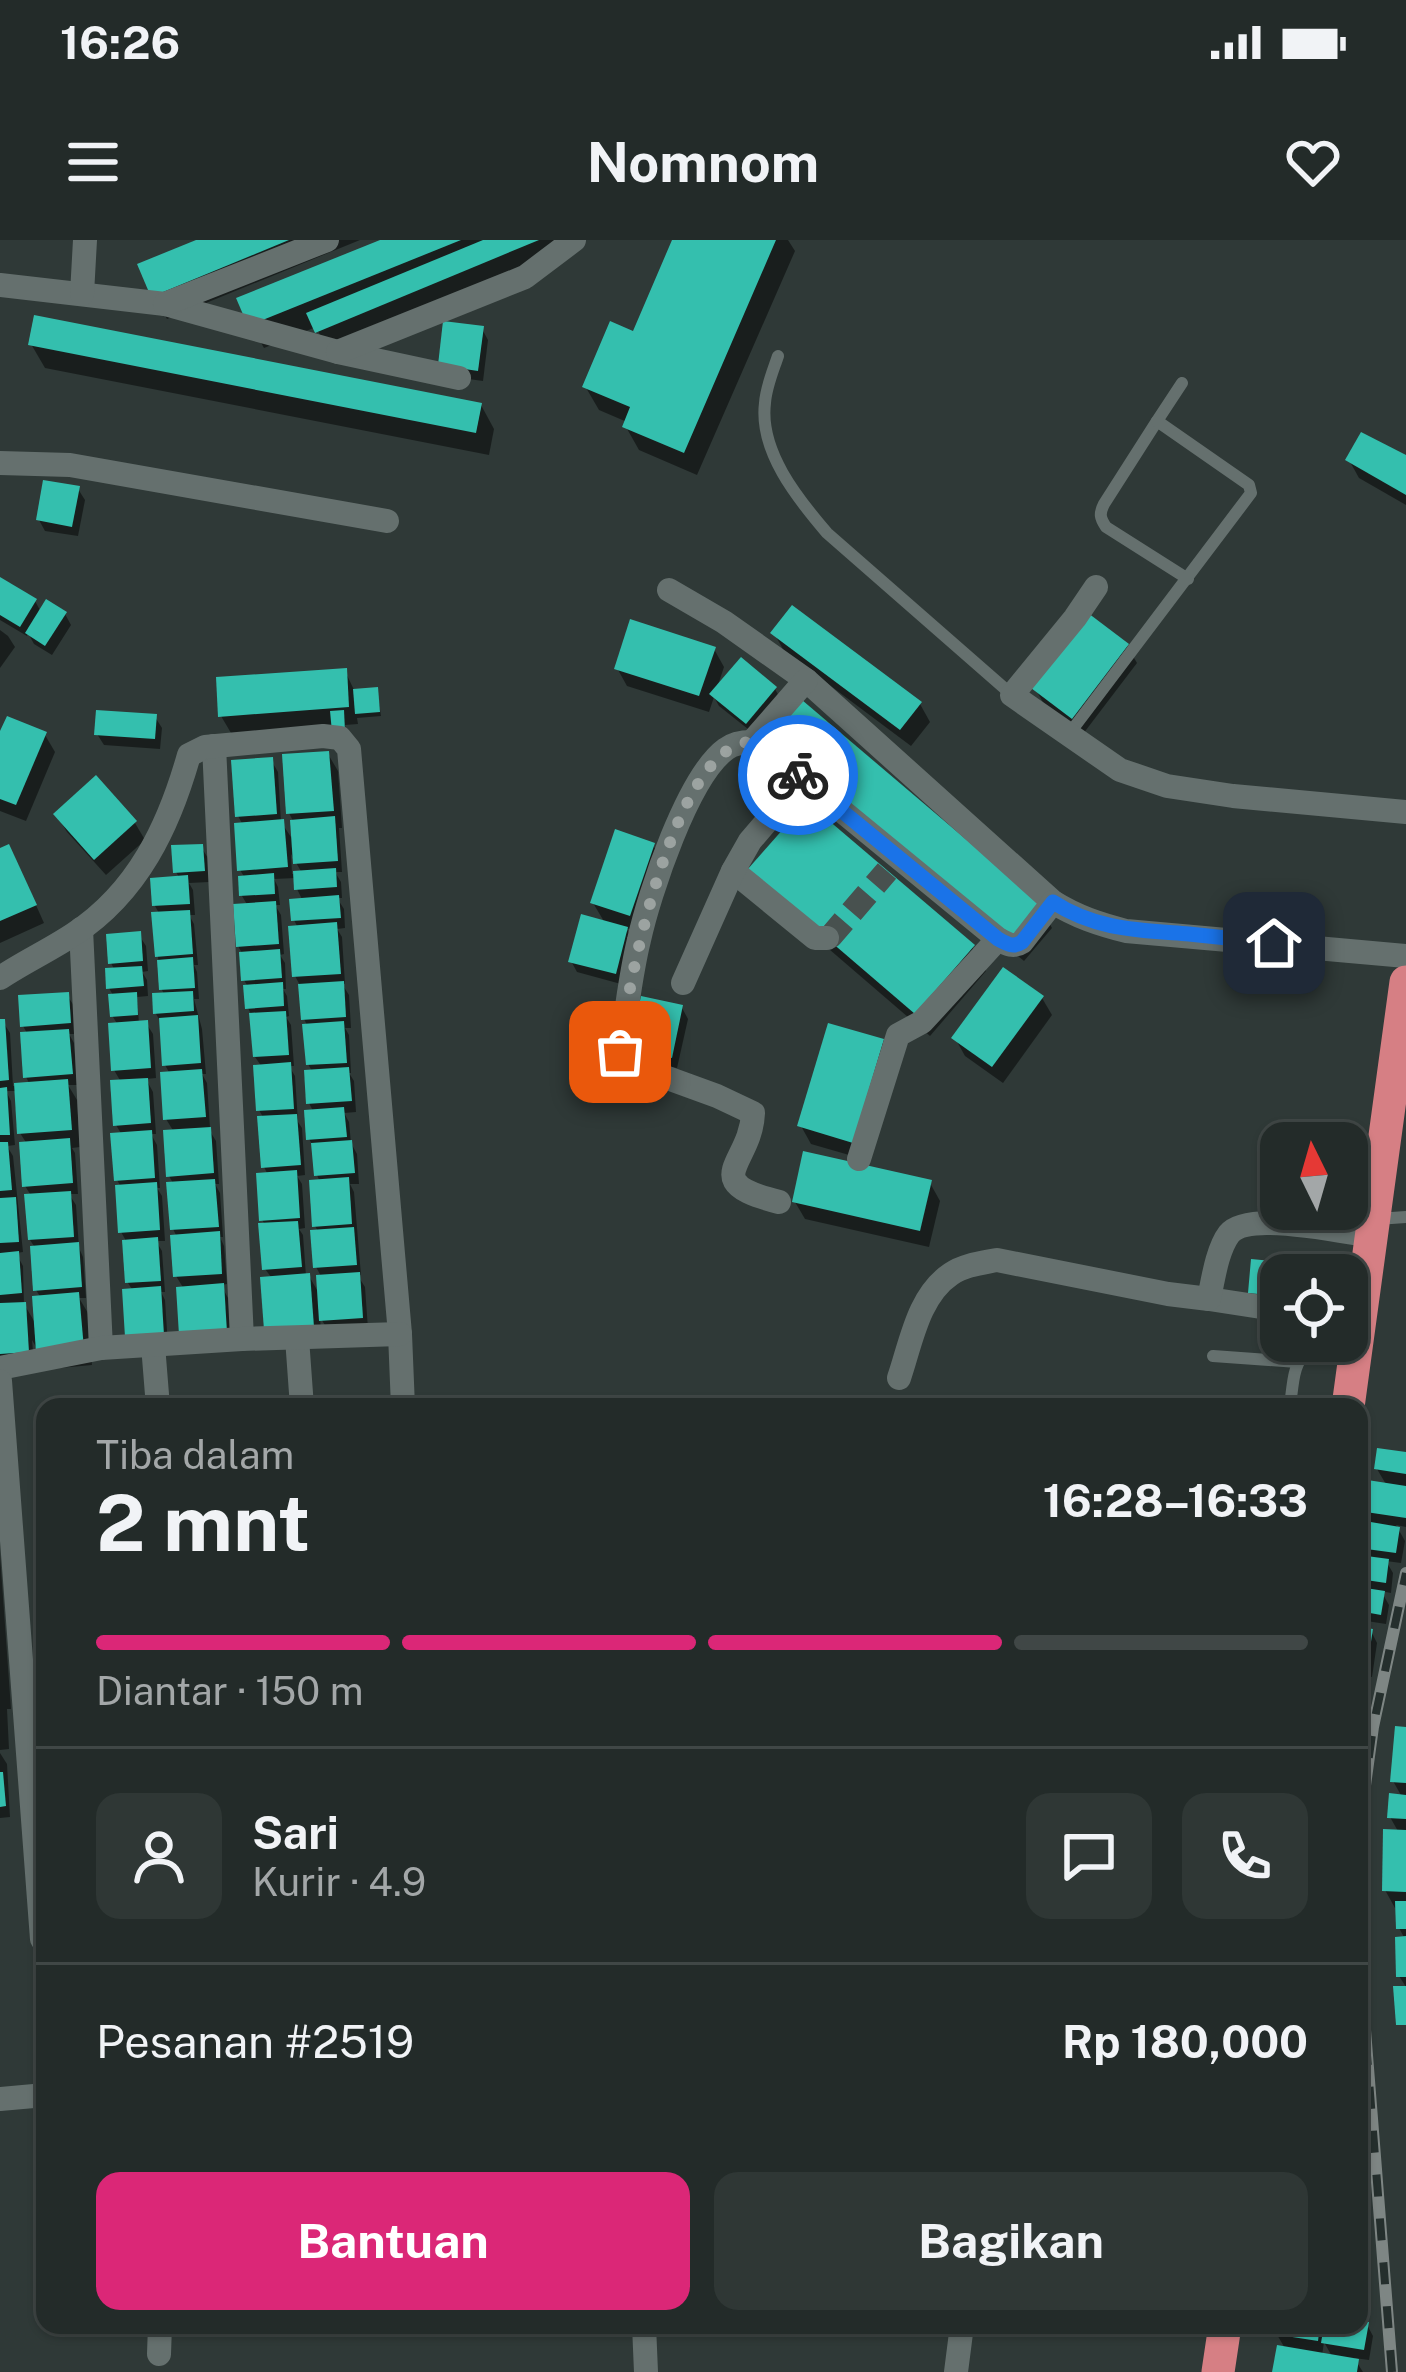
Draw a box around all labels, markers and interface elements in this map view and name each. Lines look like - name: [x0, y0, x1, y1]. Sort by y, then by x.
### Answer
- text: 16:26: [60, 16, 180, 69]
- icon: menu: [60, 129, 126, 195]
- icon: heart: [1280, 129, 1346, 195]
- text: Nomnom: [587, 131, 819, 194]
- courier: [738, 715, 858, 835]
- icon: bike: [765, 742, 831, 808]
- pin: [1223, 892, 1325, 994]
- icon: home: [1241, 910, 1307, 976]
- pin: [569, 1001, 671, 1103]
- icon: bag: [587, 1019, 653, 1085]
- north arrow: [1260, 1122, 1368, 1230]
- map controls: [1260, 1122, 1368, 1362]
- button: locate: [1260, 1254, 1368, 1362]
- text: Tiba dalam: [96, 1432, 294, 1478]
- text: 16:28–16:33: [1043, 1474, 1308, 1527]
- text: 2 mnt: [96, 1477, 310, 1569]
- text: Diantar · 150 m: [96, 1668, 363, 1714]
- button: person: [96, 1793, 222, 1919]
- button: chat: [1026, 1793, 1152, 1919]
- button: phone: [1182, 1793, 1308, 1919]
- text: Sari: [252, 1806, 339, 1859]
- text: Kurir · 4.9: [252, 1859, 426, 1905]
- text: Pesanan #2519: [96, 2015, 414, 2068]
- text: Rp 180,000: [1062, 2015, 1308, 2068]
- button: Bantuan: [96, 2172, 690, 2310]
- button: Bagikan: [714, 2172, 1308, 2310]

